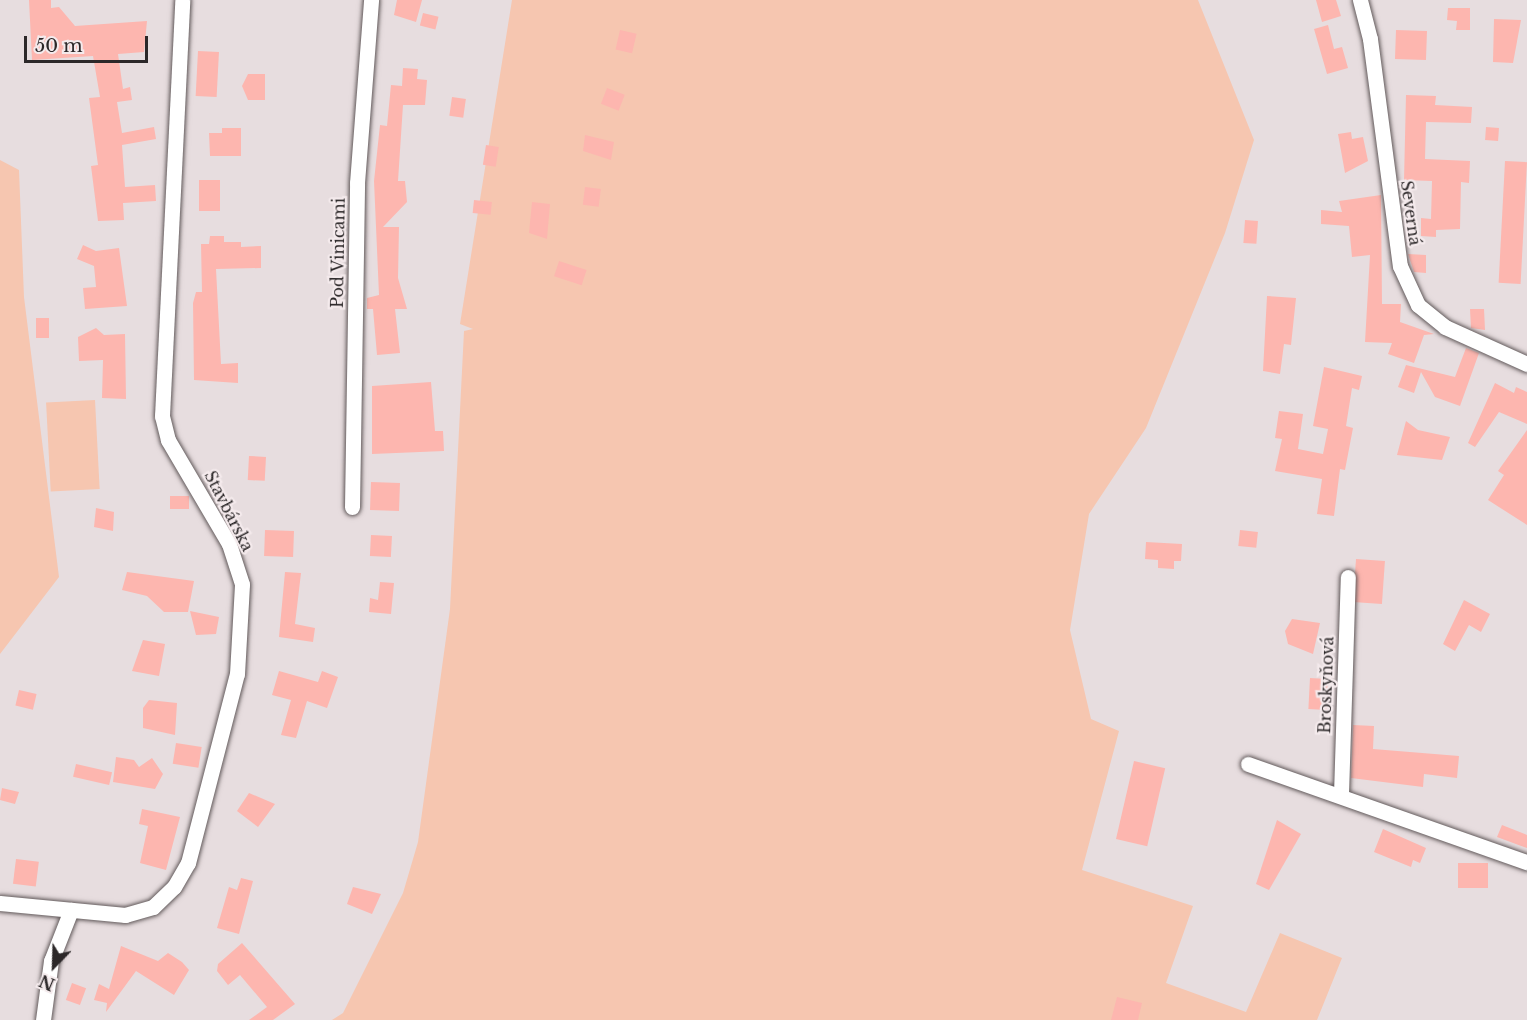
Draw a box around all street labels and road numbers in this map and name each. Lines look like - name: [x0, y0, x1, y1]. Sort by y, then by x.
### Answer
- street label: Severná: [1397, 179, 1425, 247]
- street label: Pod Vinicami: [327, 197, 349, 309]
- street label: Stavbárska: [201, 468, 257, 554]
- street label: Broskyňová: [1315, 636, 1337, 734]

